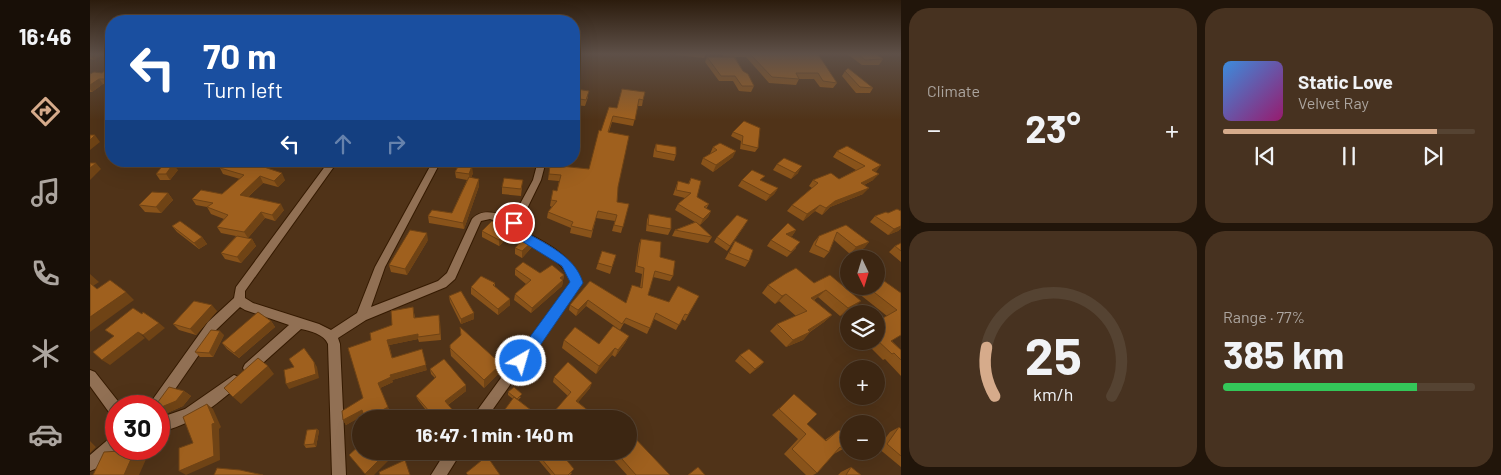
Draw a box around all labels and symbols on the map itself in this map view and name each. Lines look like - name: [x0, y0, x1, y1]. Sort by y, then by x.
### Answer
- pin: [493, 202, 535, 244]
- north arrow: [840, 250, 885, 295]
- position arrow: [494, 334, 546, 386]
- speed limit sign: 30: [105, 395, 170, 460]

